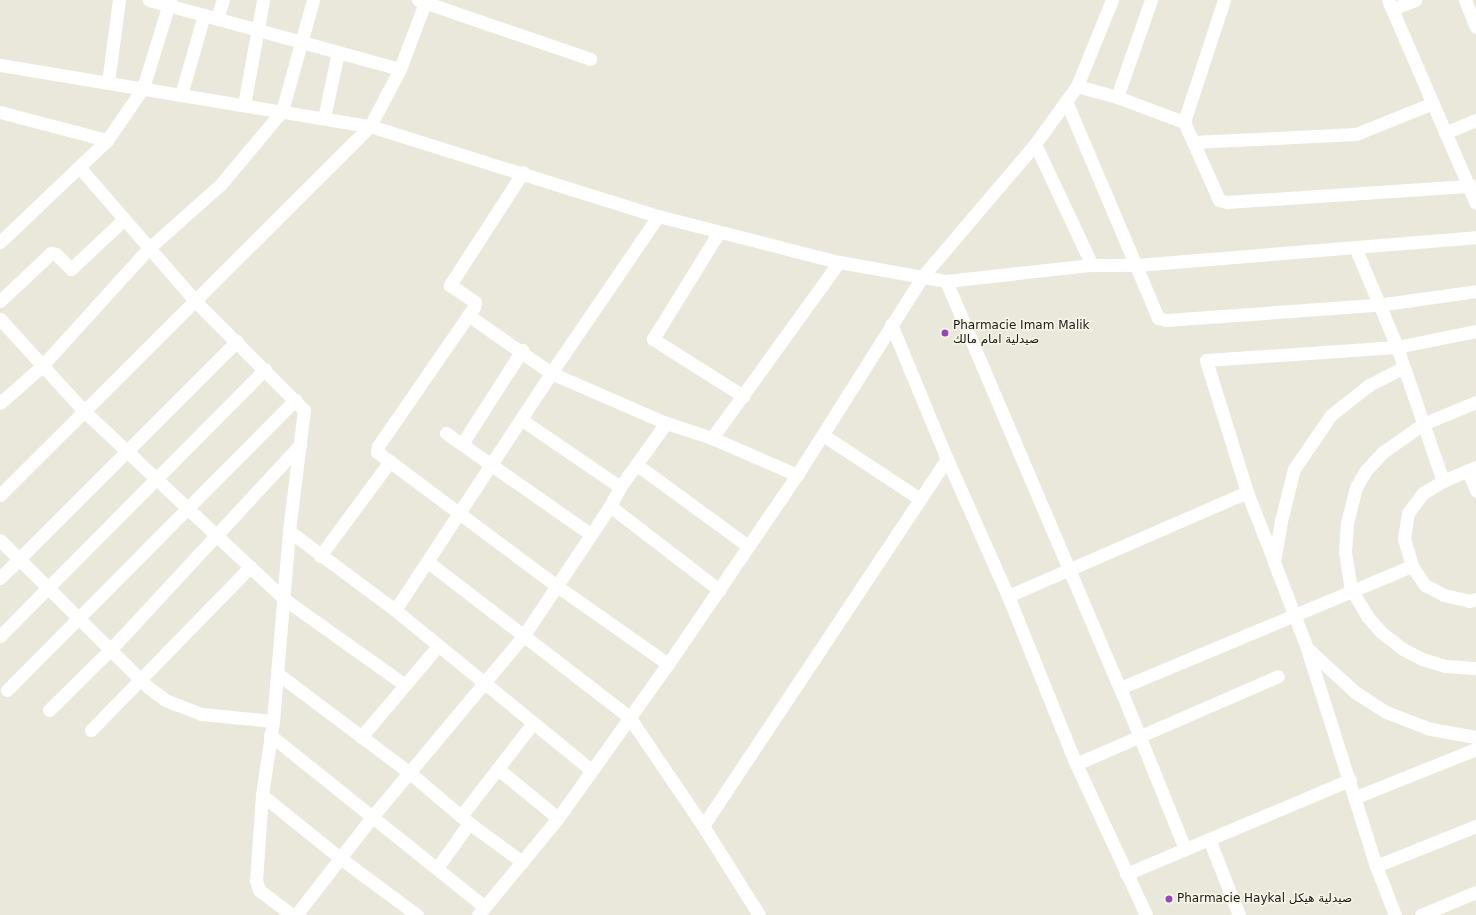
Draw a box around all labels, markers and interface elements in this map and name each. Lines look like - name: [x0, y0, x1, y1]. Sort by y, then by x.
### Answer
- place label: Pharmacie Imam Malik صيدلية امام مالك: [953, 319, 1090, 347]
- marker: Pharmacie Imam Malik صيدلية امام مالك: [940, 328, 950, 338]
- place label: Pharmacie Haykal صيدلية هيكل: [1177, 892, 1352, 906]
- marker: Pharmacie Haykal صيدلية هيكل: [1164, 894, 1174, 904]

